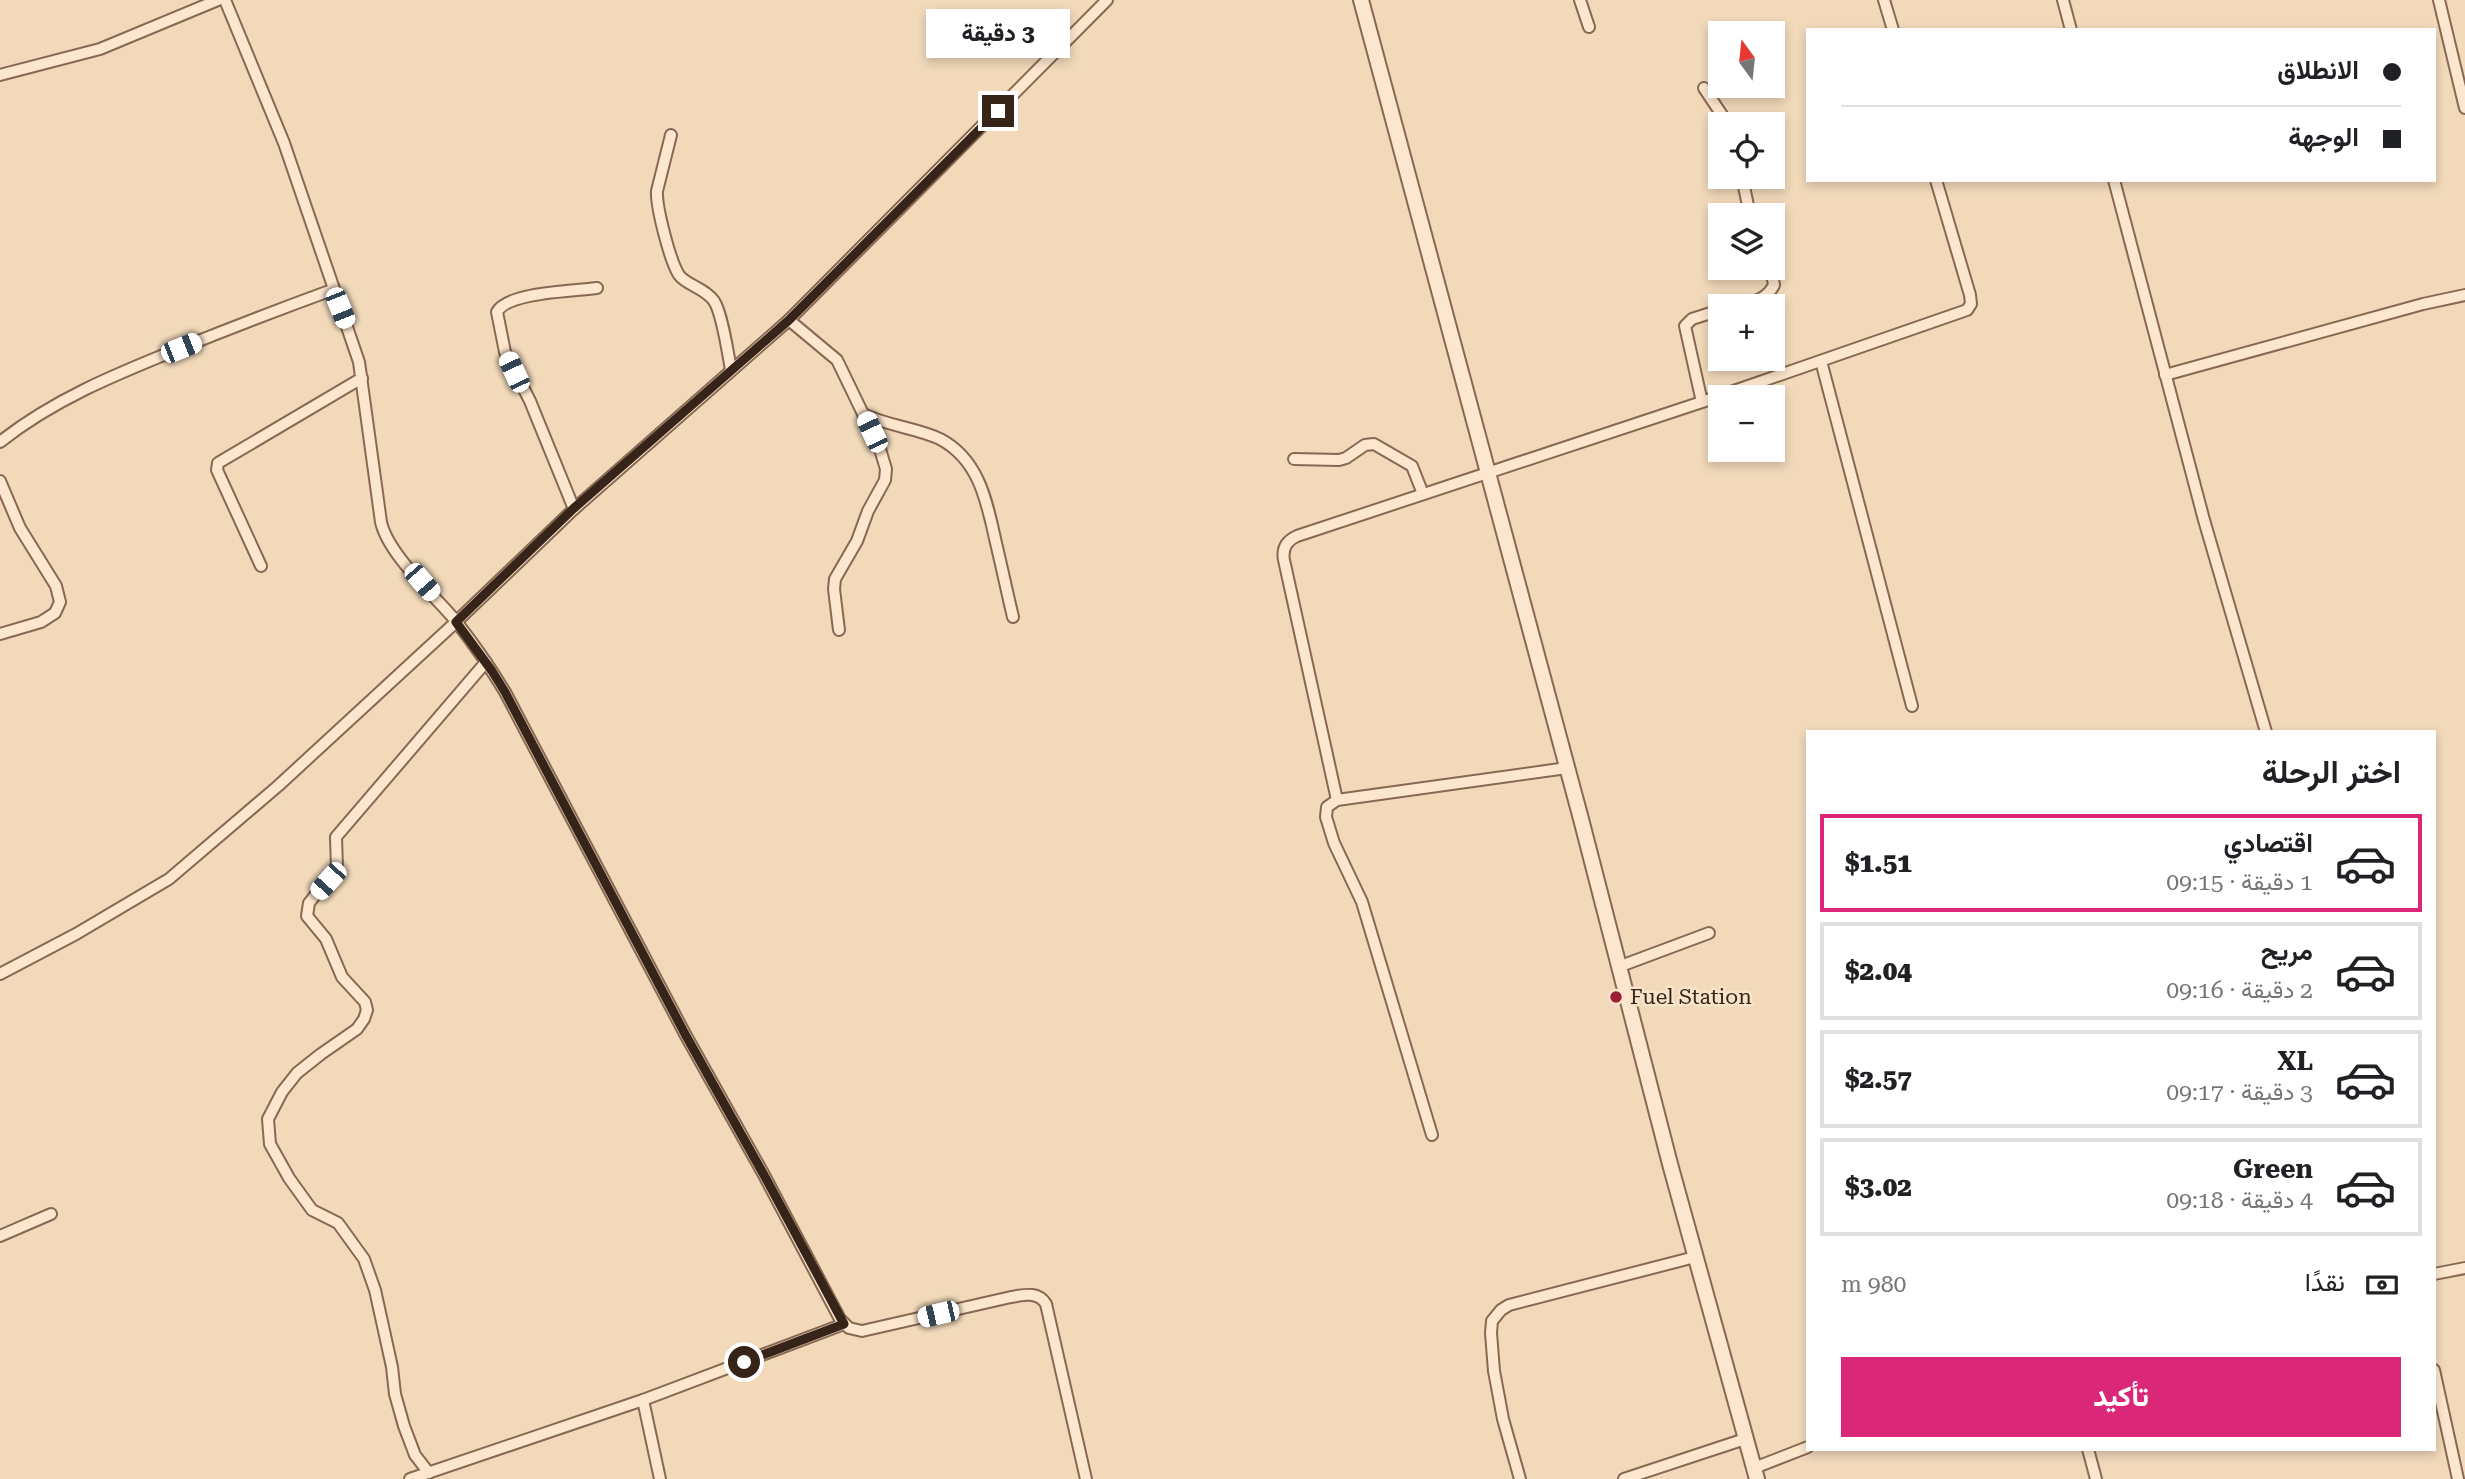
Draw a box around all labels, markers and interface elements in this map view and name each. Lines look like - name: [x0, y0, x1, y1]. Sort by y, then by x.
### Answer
- callout: 3 دقيقة: [926, 10, 1070, 58]
- text: 3 دقيقة: [961, 20, 1035, 47]
- north arrow: [1708, 21, 1785, 98]
- map controls: [1708, 21, 1785, 462]
- text: الانطلاق: [2277, 55, 2359, 85]
- route end: [982, 95, 1014, 127]
- button: locate: [1708, 112, 1785, 189]
- text: الوجهة: [2288, 122, 2359, 152]
- button: layers: [1708, 203, 1785, 280]
- car: [323, 285, 358, 331]
- button: +: [1708, 294, 1785, 371]
- car: [158, 330, 205, 366]
- car: [496, 349, 533, 395]
- button: −: [1708, 385, 1785, 462]
- car: [854, 409, 891, 455]
- car: [401, 559, 444, 605]
- text: اختر الرحلة: [2262, 753, 2401, 791]
- text: اقتصادي: [2224, 828, 2313, 858]
- icon: car: [2334, 832, 2397, 895]
- text: $1.51: [1845, 848, 1912, 878]
- car: [307, 858, 350, 904]
- text: 1 دقيقة · 09:15: [2166, 869, 2313, 896]
- text: مريح: [2261, 936, 2313, 966]
- icon: car: [2334, 940, 2397, 1003]
- text: $2.04: [1845, 956, 1912, 986]
- text: 2 دقيقة · 09:16: [2166, 977, 2313, 1004]
- place label: Fuel Station: [1630, 985, 1752, 1009]
- marker: Fuel Station: [1608, 989, 1624, 1005]
- text: XL: [2277, 1046, 2313, 1076]
- icon: car: [2334, 1048, 2397, 1111]
- text: $2.57: [1845, 1064, 1912, 1094]
- text: 3 دقيقة · 09:17: [2166, 1079, 2313, 1106]
- text: Green: [2233, 1154, 2313, 1184]
- icon: car: [2334, 1156, 2397, 1219]
- text: $3.02: [1845, 1172, 1912, 1202]
- text: 4 دقيقة · 09:18: [2166, 1187, 2313, 1214]
- icon: cash: [2363, 1266, 2401, 1304]
- text: نقدًا: [2305, 1267, 2345, 1297]
- text: 980 m: [1841, 1271, 1906, 1298]
- car: [916, 1299, 961, 1329]
- route start: [728, 1346, 760, 1378]
- button: تأكيد: [1841, 1357, 2401, 1437]

